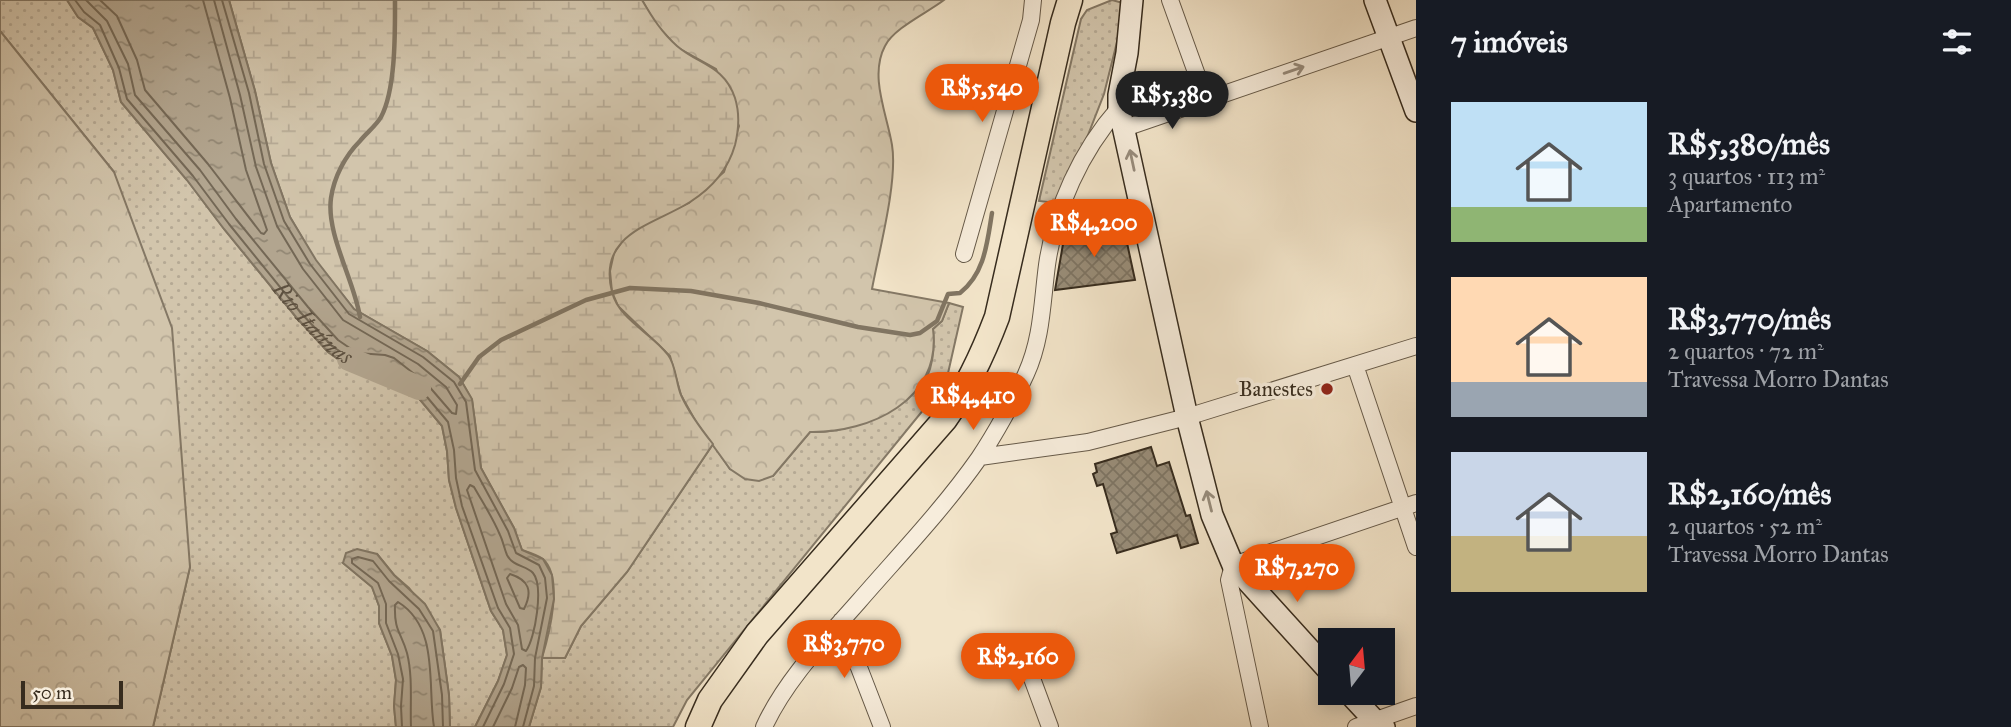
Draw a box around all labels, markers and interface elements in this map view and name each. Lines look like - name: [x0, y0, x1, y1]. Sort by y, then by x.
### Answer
- icon: filters: [1938, 23, 1976, 61]
- text: 7 imóveis: [1451, 24, 1568, 60]
- one-way arrow: [1283, 63, 1305, 75]
- pin: R$5,540: [917, 64, 1047, 124]
- pin: R$5,380: [1107, 72, 1237, 131]
- text: R$5,540: [941, 73, 1023, 101]
- text: R$5,380: [1132, 80, 1212, 108]
- text: R$5,380/mês: [1668, 126, 1830, 162]
- icon: home: [1507, 130, 1591, 214]
- one-way arrow: [1124, 149, 1138, 172]
- text: 3 quartos · 113 m²: [1668, 162, 1825, 190]
- text: Apartamento: [1668, 190, 1792, 218]
- pin: R$4,200: [1029, 200, 1159, 259]
- text: R$4,200: [1050, 208, 1138, 236]
- water label: Rio Itaúnas: [266, 275, 359, 370]
- text: R$3,770/mês: [1668, 301, 1831, 337]
- icon: home: [1507, 305, 1591, 389]
- text: 2 quartos · 72 m²: [1668, 337, 1824, 365]
- text: Travessa Morro Dantas: [1668, 365, 1889, 393]
- pin: R$4,410: [908, 372, 1038, 432]
- place label: Banestes: [1239, 376, 1313, 402]
- text: R$4,410: [931, 381, 1015, 409]
- marker: Banestes: [1319, 381, 1335, 397]
- text: R$2,160/mês: [1668, 476, 1832, 512]
- icon: home: [1507, 480, 1591, 564]
- one-way arrow: [1202, 490, 1215, 513]
- text: 2 quartos · 52 m²: [1668, 512, 1822, 540]
- text: Travessa Morro Dantas: [1668, 540, 1889, 568]
- pin: R$7,270: [1232, 544, 1362, 604]
- text: R$7,270: [1255, 553, 1339, 581]
- pin: R$3,770: [779, 620, 909, 680]
- north arrow: [1318, 628, 1395, 705]
- map controls: [1318, 628, 1395, 705]
- text: R$3,770: [803, 629, 885, 657]
- pin: R$2,160: [953, 634, 1083, 693]
- text: R$2,160: [977, 642, 1059, 670]
- scale bar: [21, 678, 122, 710]
- text: 50 m: [32, 681, 72, 704]

